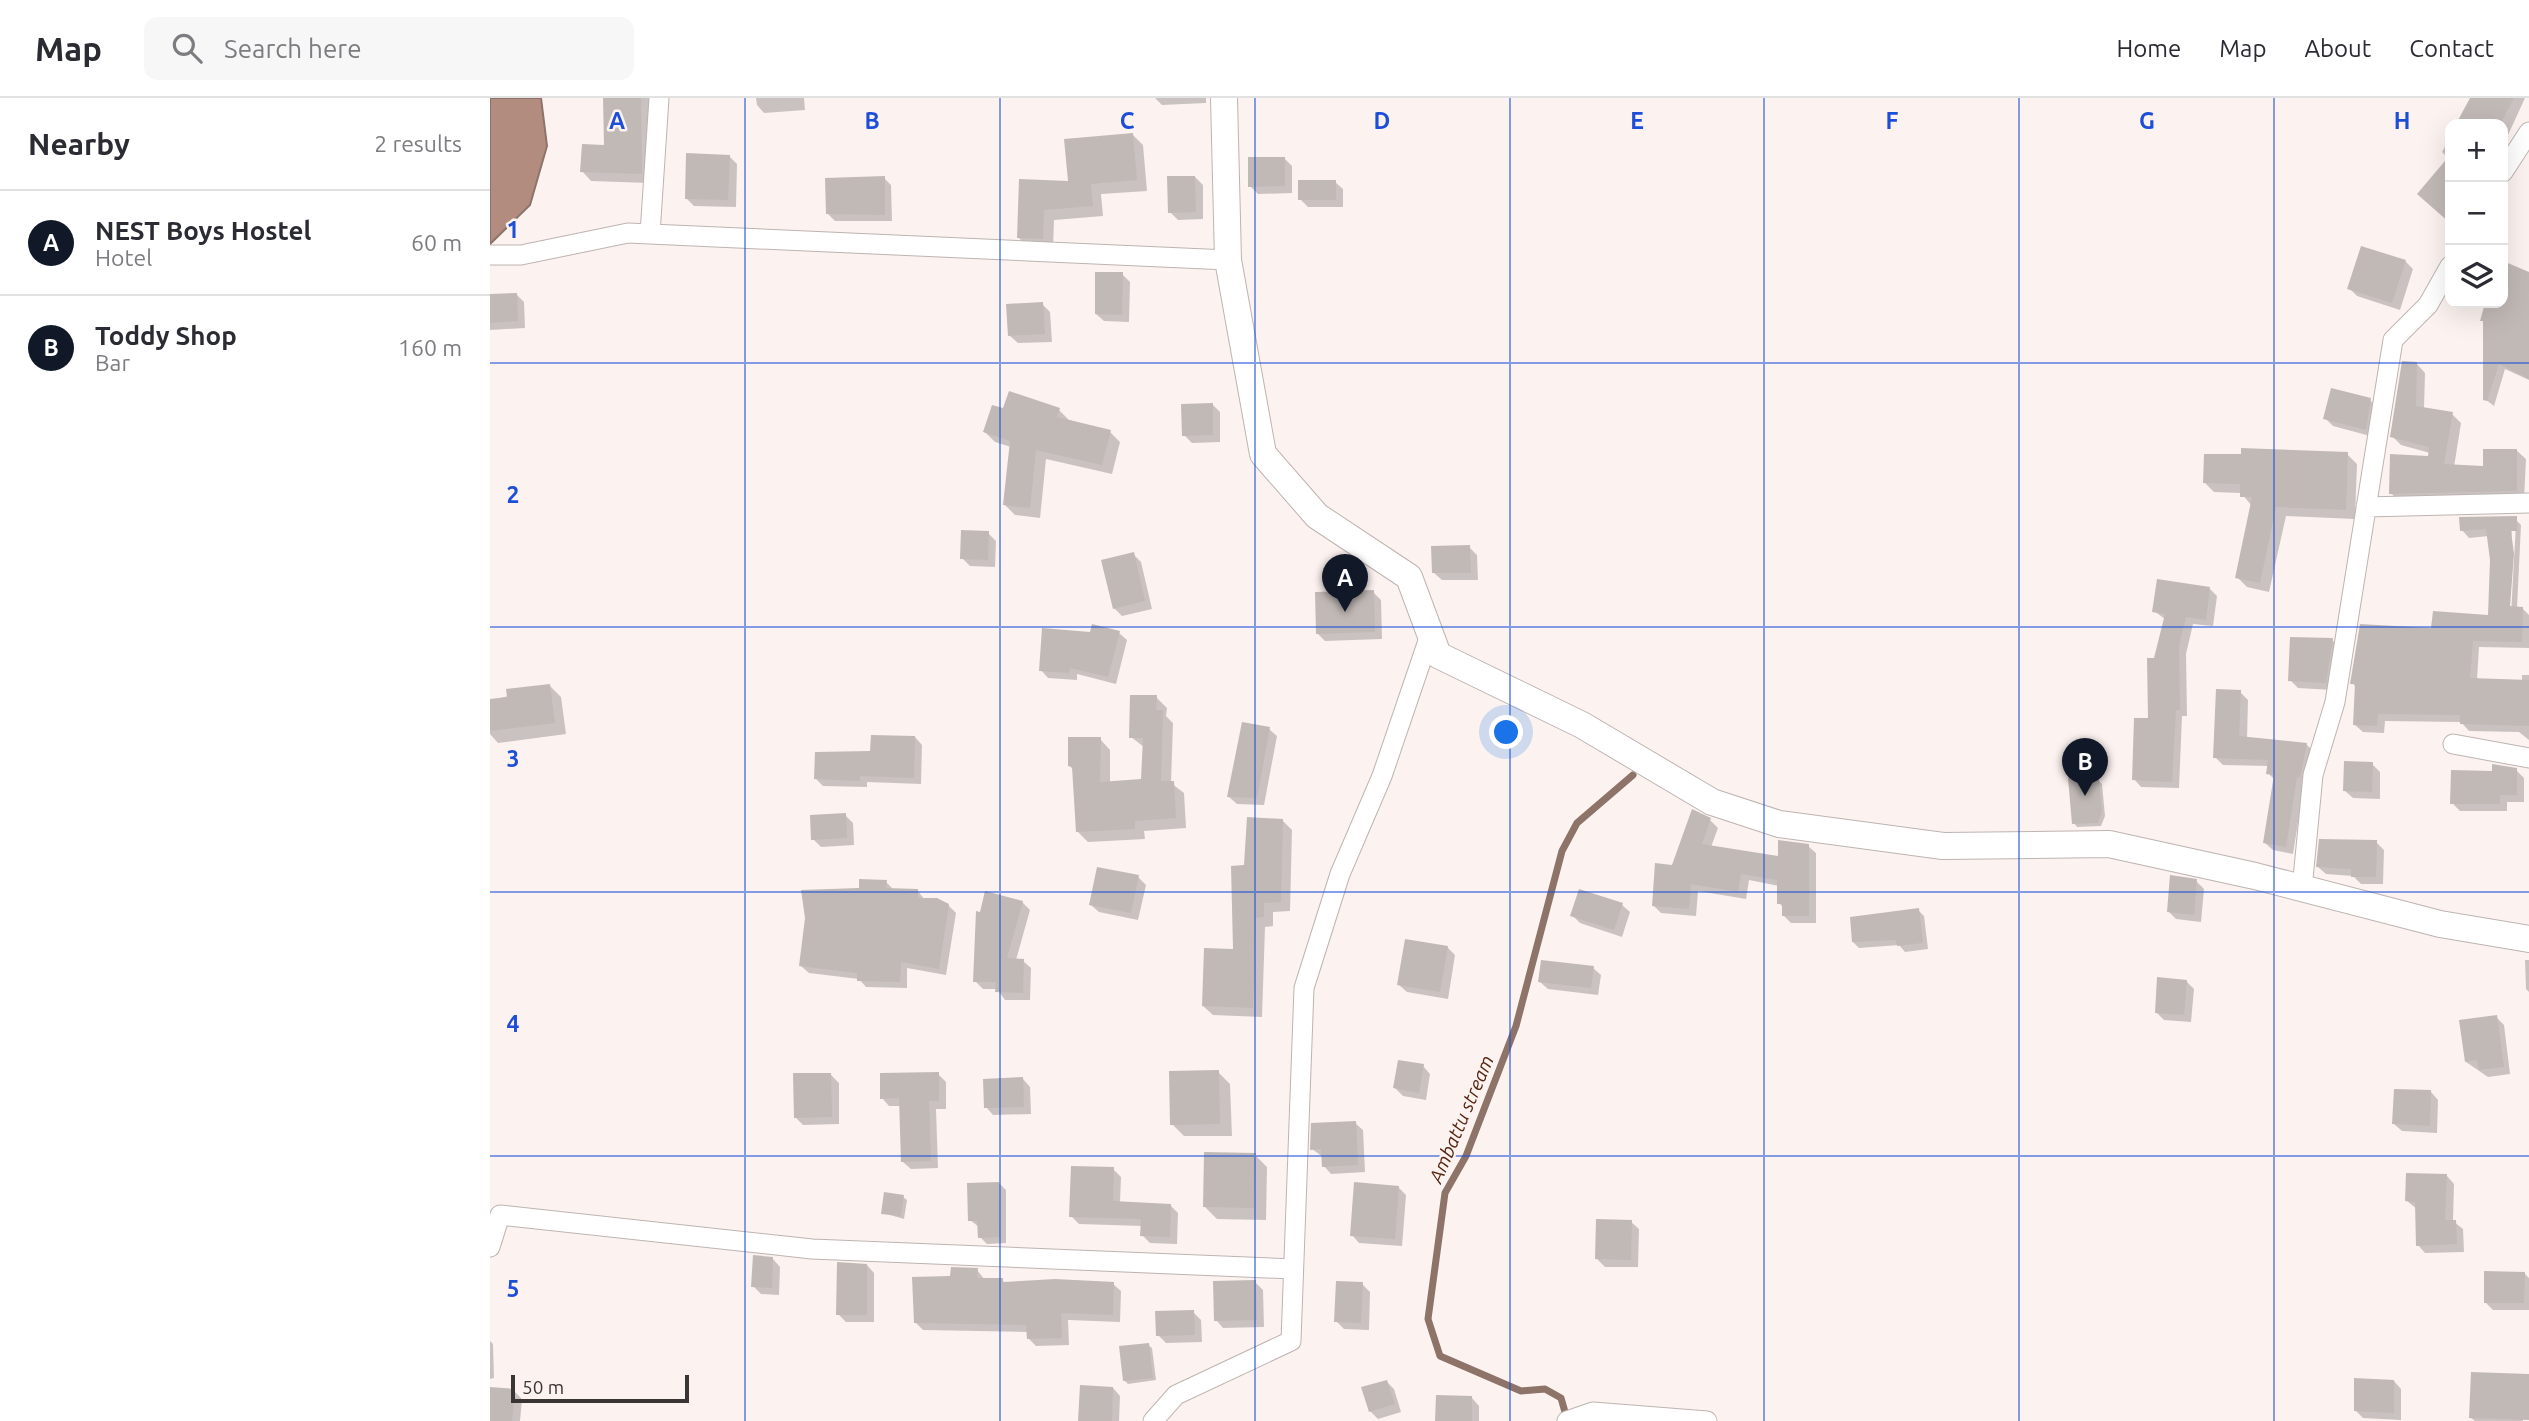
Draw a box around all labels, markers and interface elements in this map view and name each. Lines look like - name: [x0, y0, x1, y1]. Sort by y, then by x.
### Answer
- search box: [144, 17, 634, 80]
- icon: search: [168, 29, 206, 67]
- text: Map: [35, 30, 102, 67]
- text: Search here: [224, 34, 362, 63]
- text: Home: [2116, 35, 2181, 62]
- text: Map: [2219, 35, 2266, 62]
- text: About: [2304, 35, 2371, 62]
- text: Contact: [2409, 35, 2494, 62]
- text: A: [609, 108, 625, 133]
- text: B: [864, 108, 880, 133]
- text: C: [1120, 108, 1135, 133]
- text: D: [1374, 108, 1390, 133]
- text: E: [1630, 108, 1644, 133]
- text: F: [1886, 108, 1899, 133]
- text: G: [2139, 108, 2155, 133]
- text: H: [2394, 108, 2410, 133]
- map controls: [2445, 119, 2508, 308]
- button: +: [2445, 119, 2508, 182]
- text: Nearby: [28, 127, 130, 161]
- text: 2 results: [374, 131, 462, 156]
- button: −: [2445, 182, 2508, 245]
- text: NEST Boys Hostel: [95, 216, 311, 245]
- text: 1: [507, 217, 519, 242]
- text: A: [43, 230, 59, 255]
- text: 60 m: [411, 230, 462, 255]
- text: Hotel: [95, 245, 152, 270]
- button: layers: [2445, 245, 2508, 308]
- text: Toddy Shop: [95, 321, 237, 350]
- text: B: [43, 335, 59, 360]
- text: 160 m: [398, 335, 462, 360]
- text: Bar: [95, 350, 130, 375]
- text: 2: [507, 482, 519, 507]
- pin: A: [1322, 554, 1368, 612]
- your location: [1489, 715, 1523, 749]
- pin: B: [2062, 738, 2108, 796]
- text: 3: [507, 746, 519, 771]
- text: 4: [507, 1011, 520, 1036]
- water label: Ambattu stream: [1424, 1052, 1498, 1187]
- text: 5: [507, 1276, 519, 1301]
- scale bar: [511, 1372, 690, 1404]
- text: 50 m: [522, 1376, 564, 1398]

